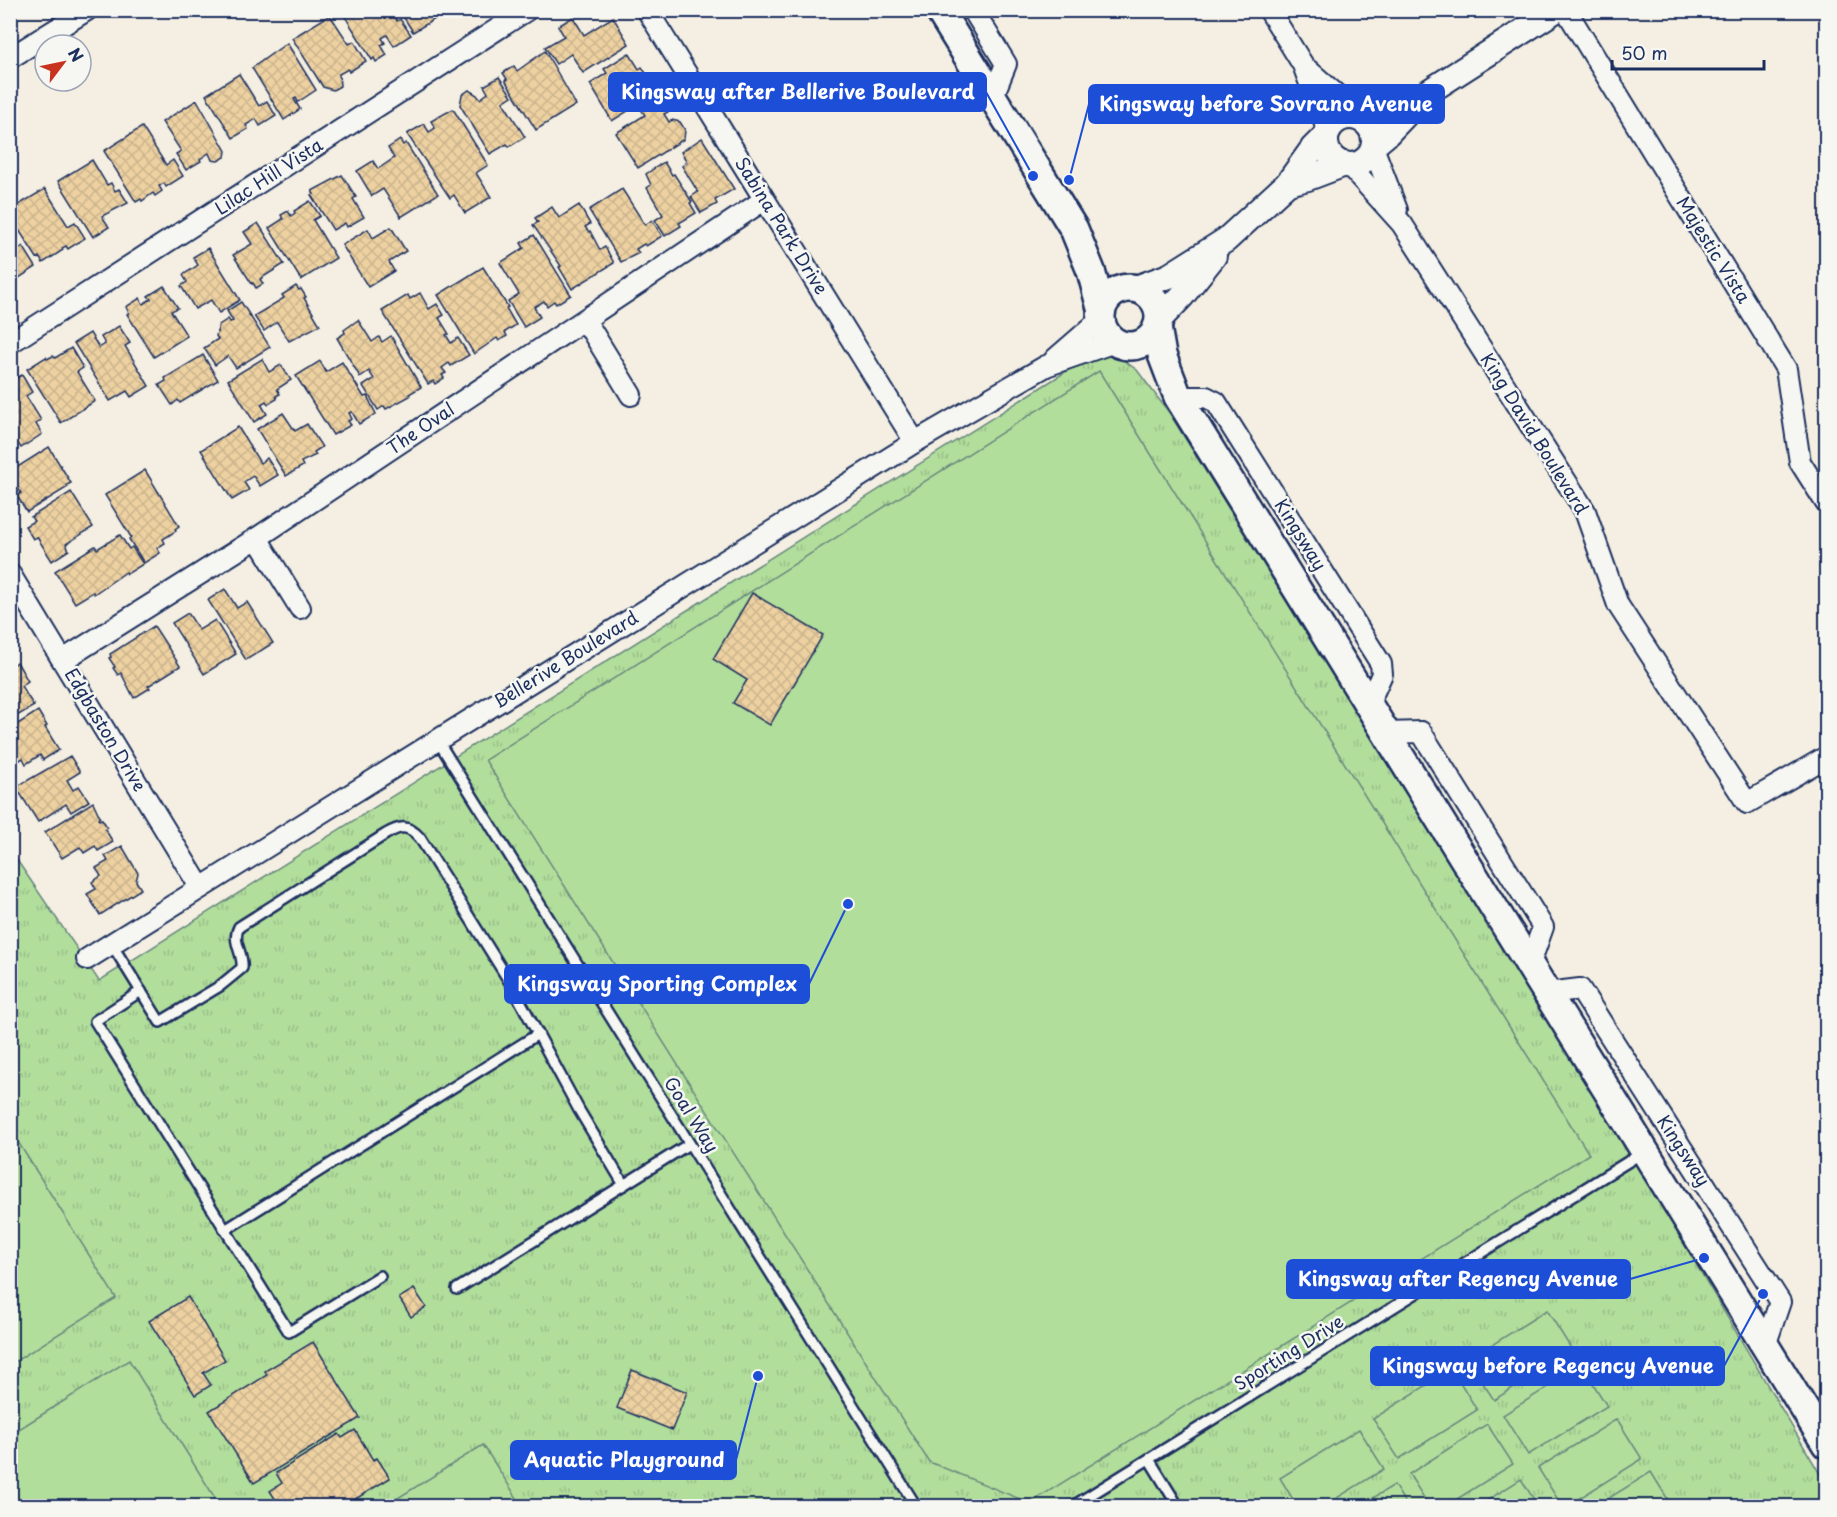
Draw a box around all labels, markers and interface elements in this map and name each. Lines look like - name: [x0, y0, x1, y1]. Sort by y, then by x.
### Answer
- north arrow: [33, 33, 93, 93]
- scale bar: [1612, 33, 1764, 71]
- text: 50 m: [1621, 39, 1668, 66]
- text: N: [63, 43, 90, 66]
- callout: Kingsway after Bellerive Boulevard: [609, 73, 986, 111]
- text: Kingsway after Bellerive Boulevard: [621, 76, 975, 106]
- callout: Kingsway before Sovrano Avenue: [1089, 85, 1444, 123]
- text: Kingsway before Sovrano Avenue: [1099, 88, 1433, 118]
- street label: Lilac Hill Vista: [209, 131, 328, 221]
- street label: Sabina Park Drive: [729, 151, 835, 299]
- street label: Majestic Vista: [1671, 191, 1758, 309]
- street label: King David Boulevard: [1475, 347, 1596, 519]
- street label: The Oval: [381, 395, 459, 460]
- street label: Kingsway: [1269, 493, 1334, 575]
- street label: Bellerive Boulevard: [488, 603, 643, 714]
- street label: Edgbaston Drive: [59, 662, 154, 796]
- callout: Kingsway Sporting Complex: [505, 965, 809, 1003]
- text: Kingsway Sporting Complex: [517, 968, 797, 998]
- street label: Goal Way: [658, 1071, 726, 1158]
- street label: Kingsway: [1651, 1109, 1717, 1191]
- callout: Kingsway after Regency Avenue: [1287, 1260, 1630, 1298]
- text: Kingsway after Regency Avenue: [1298, 1263, 1618, 1293]
- street label: Sporting Drive: [1228, 1307, 1348, 1396]
- callout: Kingsway before Regency Avenue: [1371, 1347, 1724, 1385]
- text: Kingsway before Regency Avenue: [1382, 1350, 1714, 1380]
- callout: Aquatic Playground: [511, 1441, 736, 1479]
- text: Aquatic Playground: [523, 1444, 724, 1474]

